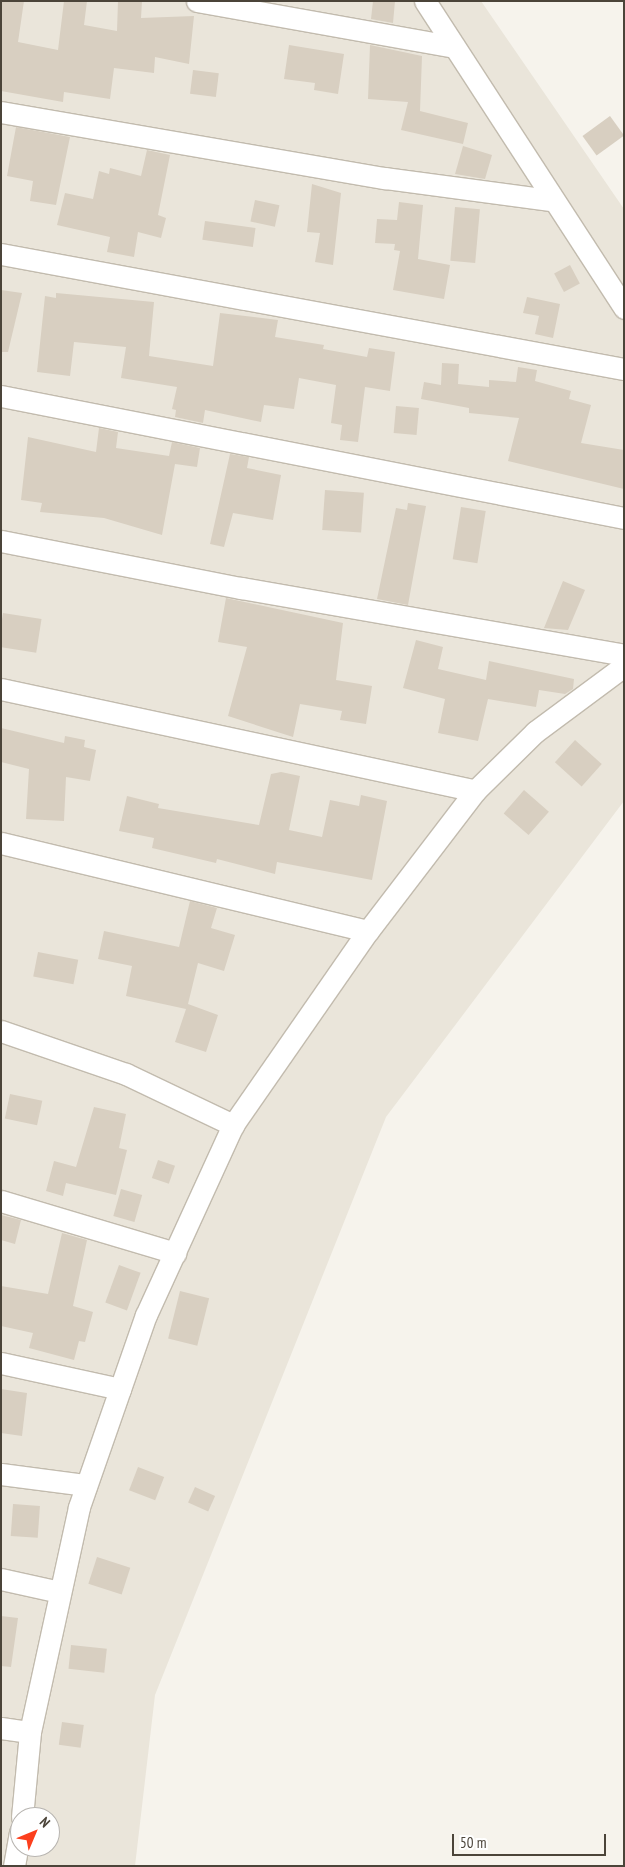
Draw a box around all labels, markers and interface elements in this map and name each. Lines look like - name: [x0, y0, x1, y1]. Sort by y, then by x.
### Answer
- north arrow: [10, 1807, 60, 1857]
- text: N: [36, 1813, 54, 1831]
- scale bar: [455, 1824, 609, 1856]
- text: 50 m: [460, 1833, 486, 1852]

